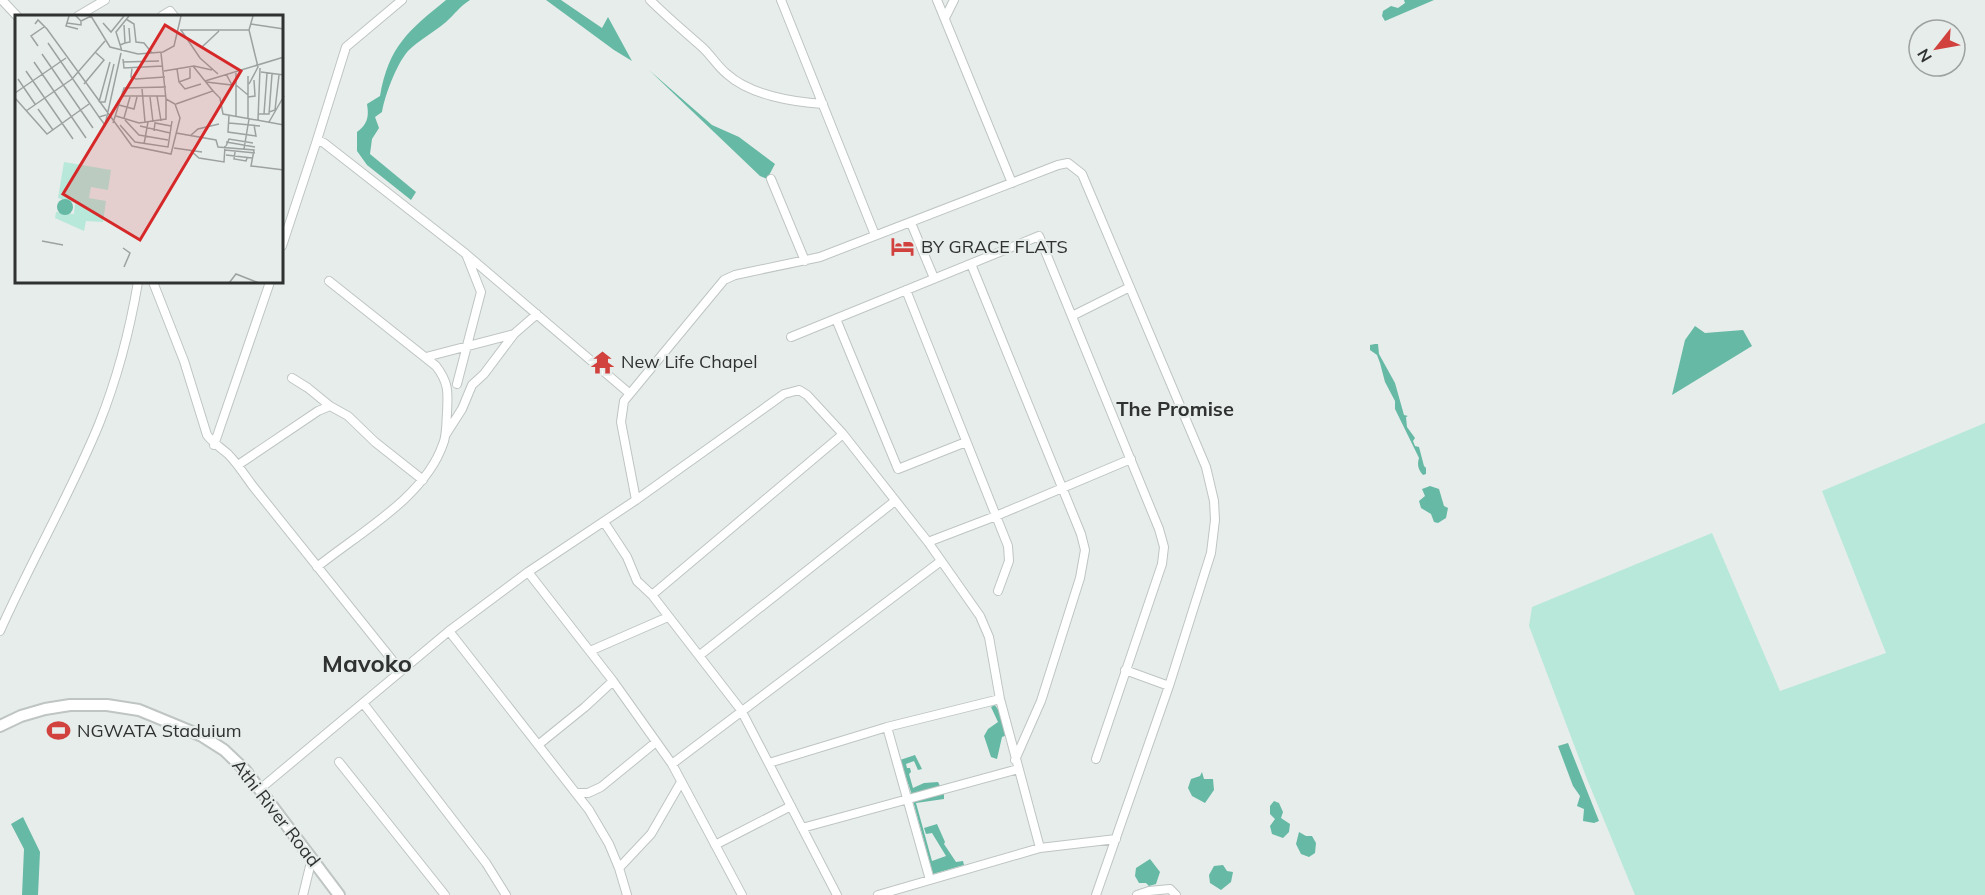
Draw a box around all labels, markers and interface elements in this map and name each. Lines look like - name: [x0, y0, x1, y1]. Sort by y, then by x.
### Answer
- inset map: [15, 15, 284, 284]
- north arrow: [1907, 18, 1967, 78]
- text: N: [1912, 45, 1936, 66]
- hotel icon: BY GRACE FLATS: [890, 234, 916, 260]
- place label: BY GRACE FLATS: [921, 235, 1068, 258]
- temple icon: New Life Chapel: [590, 349, 616, 375]
- place label: New Life Chapel: [621, 350, 757, 373]
- district label: The Promise: [1116, 396, 1234, 421]
- district label: Mavoko: [322, 648, 412, 678]
- sports icon: NGWATA Staduium: [46, 718, 72, 744]
- place label: NGWATA Staduium: [77, 719, 242, 742]
- street label: Athi River Road: [227, 754, 326, 871]

